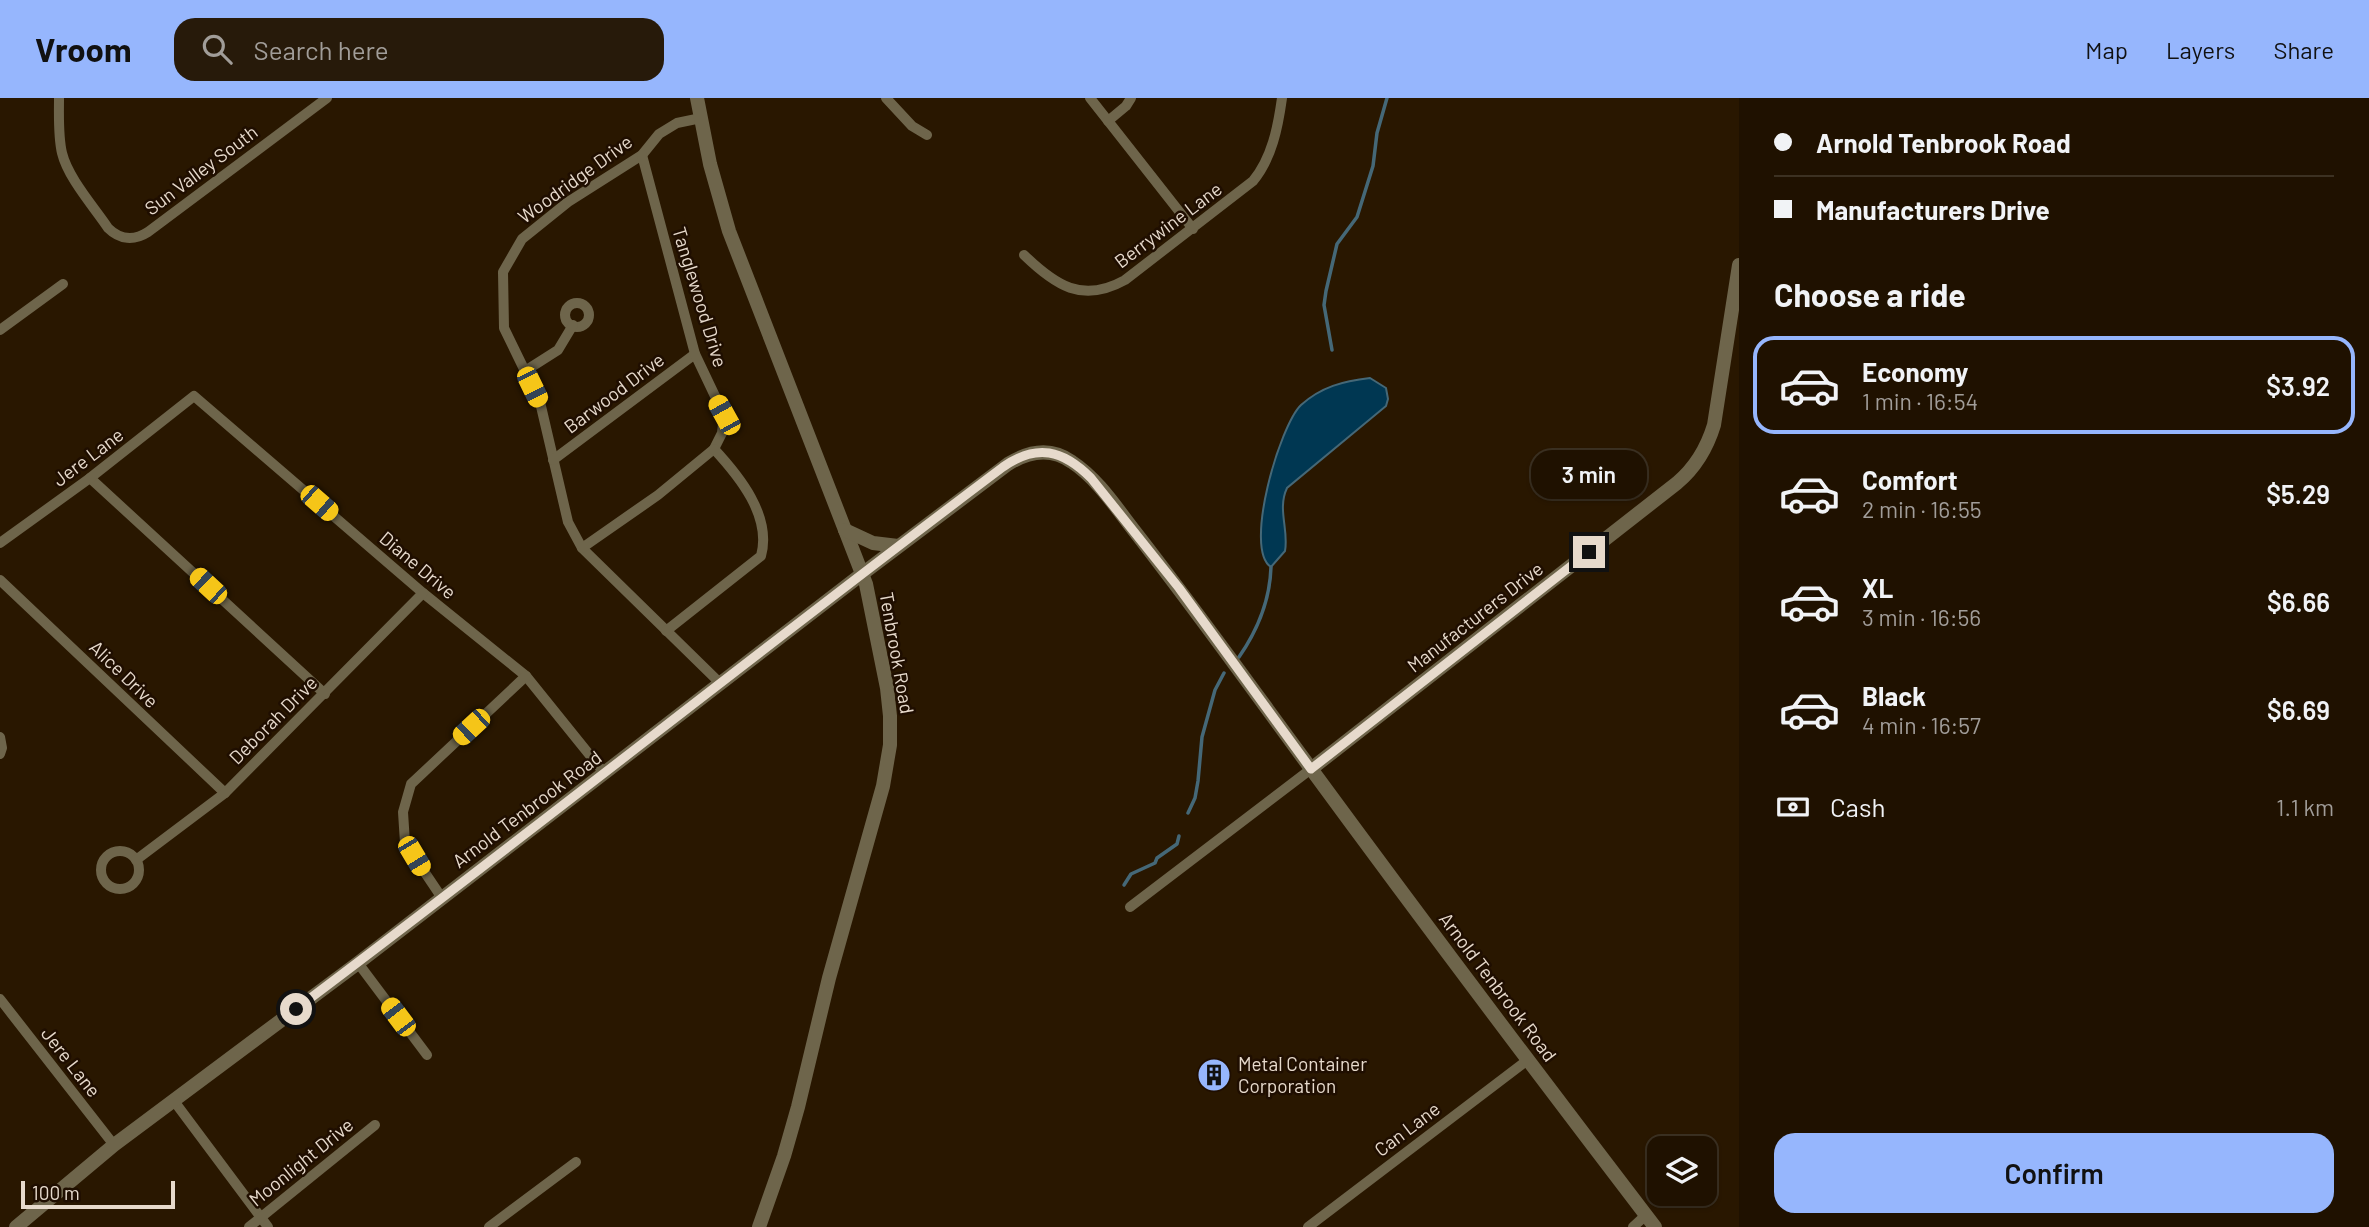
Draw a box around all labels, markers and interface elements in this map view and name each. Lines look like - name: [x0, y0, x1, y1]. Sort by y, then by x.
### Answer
- search box: [174, 18, 664, 81]
- text: Vroom: [35, 29, 132, 69]
- icon: search: [198, 30, 236, 68]
- text: Search here: [254, 34, 389, 65]
- text: Map: [2085, 35, 2128, 64]
- text: Layers: [2166, 35, 2235, 64]
- text: Share: [2273, 35, 2334, 64]
- street label: Sun Valley South: [140, 120, 262, 219]
- text: Arnold Tenbrook Road: [1816, 127, 2071, 158]
- street label: Woodridge Drive: [513, 129, 636, 228]
- street label: Berrywine Lane: [1109, 177, 1226, 272]
- text: Manufacturers Drive: [1816, 194, 2050, 225]
- street label: Tanglewood Drive: [668, 224, 733, 370]
- text: Choose a ride: [1774, 275, 1966, 313]
- street label: Barwood Drive: [559, 347, 668, 438]
- icon: car: [1778, 354, 1841, 417]
- text: Economy: [1862, 356, 1968, 387]
- car: [514, 364, 551, 410]
- text: $3.92: [2266, 370, 2330, 401]
- text: 1 min · 16:54: [1862, 387, 1978, 415]
- car: [705, 392, 744, 438]
- street label: Jere Lane: [48, 423, 128, 491]
- callout: 3 min: [1531, 450, 1647, 500]
- text: 3 min: [1562, 460, 1616, 488]
- icon: car: [1778, 462, 1841, 525]
- text: Comfort: [1862, 464, 1958, 495]
- text: $5.29: [2266, 478, 2330, 509]
- car: [297, 481, 342, 525]
- text: 2 min · 16:55: [1862, 495, 1982, 523]
- street label: Diane Drive: [375, 526, 461, 603]
- route end: [1573, 536, 1605, 568]
- street label: Manufacturers Drive: [1402, 556, 1547, 677]
- car: [186, 564, 231, 608]
- icon: car: [1778, 570, 1841, 633]
- text: XL: [1862, 572, 1893, 603]
- text: $6.66: [2267, 586, 2330, 617]
- street label: Tenbrook Road: [875, 590, 920, 716]
- text: 3 min · 16:56: [1862, 603, 1981, 631]
- street label: Alice Drive: [85, 635, 164, 712]
- street label: Deborah Drive: [224, 671, 322, 769]
- icon: car: [1778, 678, 1841, 741]
- text: Black: [1862, 680, 1926, 711]
- text: $6.69: [2267, 694, 2330, 725]
- car: [449, 705, 494, 749]
- text: 4 min · 16:57: [1862, 711, 1981, 739]
- street label: Arnold Tenbrook Road: [448, 745, 606, 872]
- icon: cash: [1774, 788, 1812, 826]
- text: Cash: [1830, 791, 1885, 822]
- text: 1.1 km: [2276, 793, 2334, 821]
- car: [395, 833, 434, 879]
- street label: Arnold Tenbrook Road: [1435, 908, 1562, 1066]
- route start: [280, 993, 312, 1025]
- car: [377, 994, 420, 1040]
- street label: Jere Lane: [37, 1022, 106, 1101]
- place label: Metal Container Corporation: [1238, 1052, 1367, 1097]
- building icon: Metal Container Corporation: [1195, 1056, 1233, 1094]
- street label: Can Lane: [1369, 1097, 1444, 1161]
- street label: Moonlight Drive: [244, 1113, 357, 1211]
- button: Confirm: [1774, 1133, 2334, 1213]
- map controls: [1647, 1136, 1717, 1206]
- button: layers: [1647, 1136, 1717, 1206]
- scale bar: [21, 1178, 175, 1210]
- text: 100 m: [32, 1181, 80, 1204]

